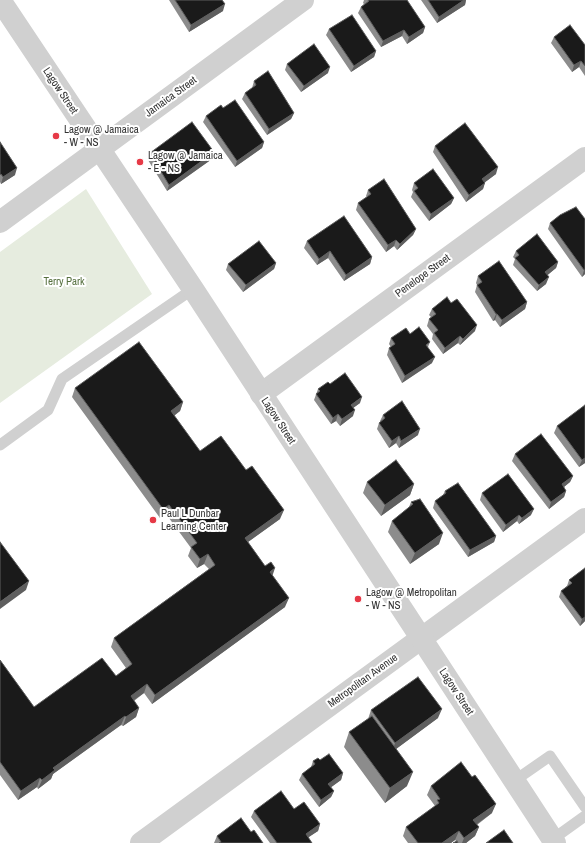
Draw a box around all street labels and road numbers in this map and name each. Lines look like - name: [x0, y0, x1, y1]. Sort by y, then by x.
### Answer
- street label: Lagow Street: [40, 65, 80, 117]
- street label: Jamaica Street: [143, 74, 199, 120]
- street label: Penelope Street: [393, 252, 453, 300]
- street label: Lagow Street: [258, 395, 298, 447]
- street label: Metropolitan Avenue: [326, 651, 400, 711]
- street label: Lagow Street: [436, 666, 476, 718]

